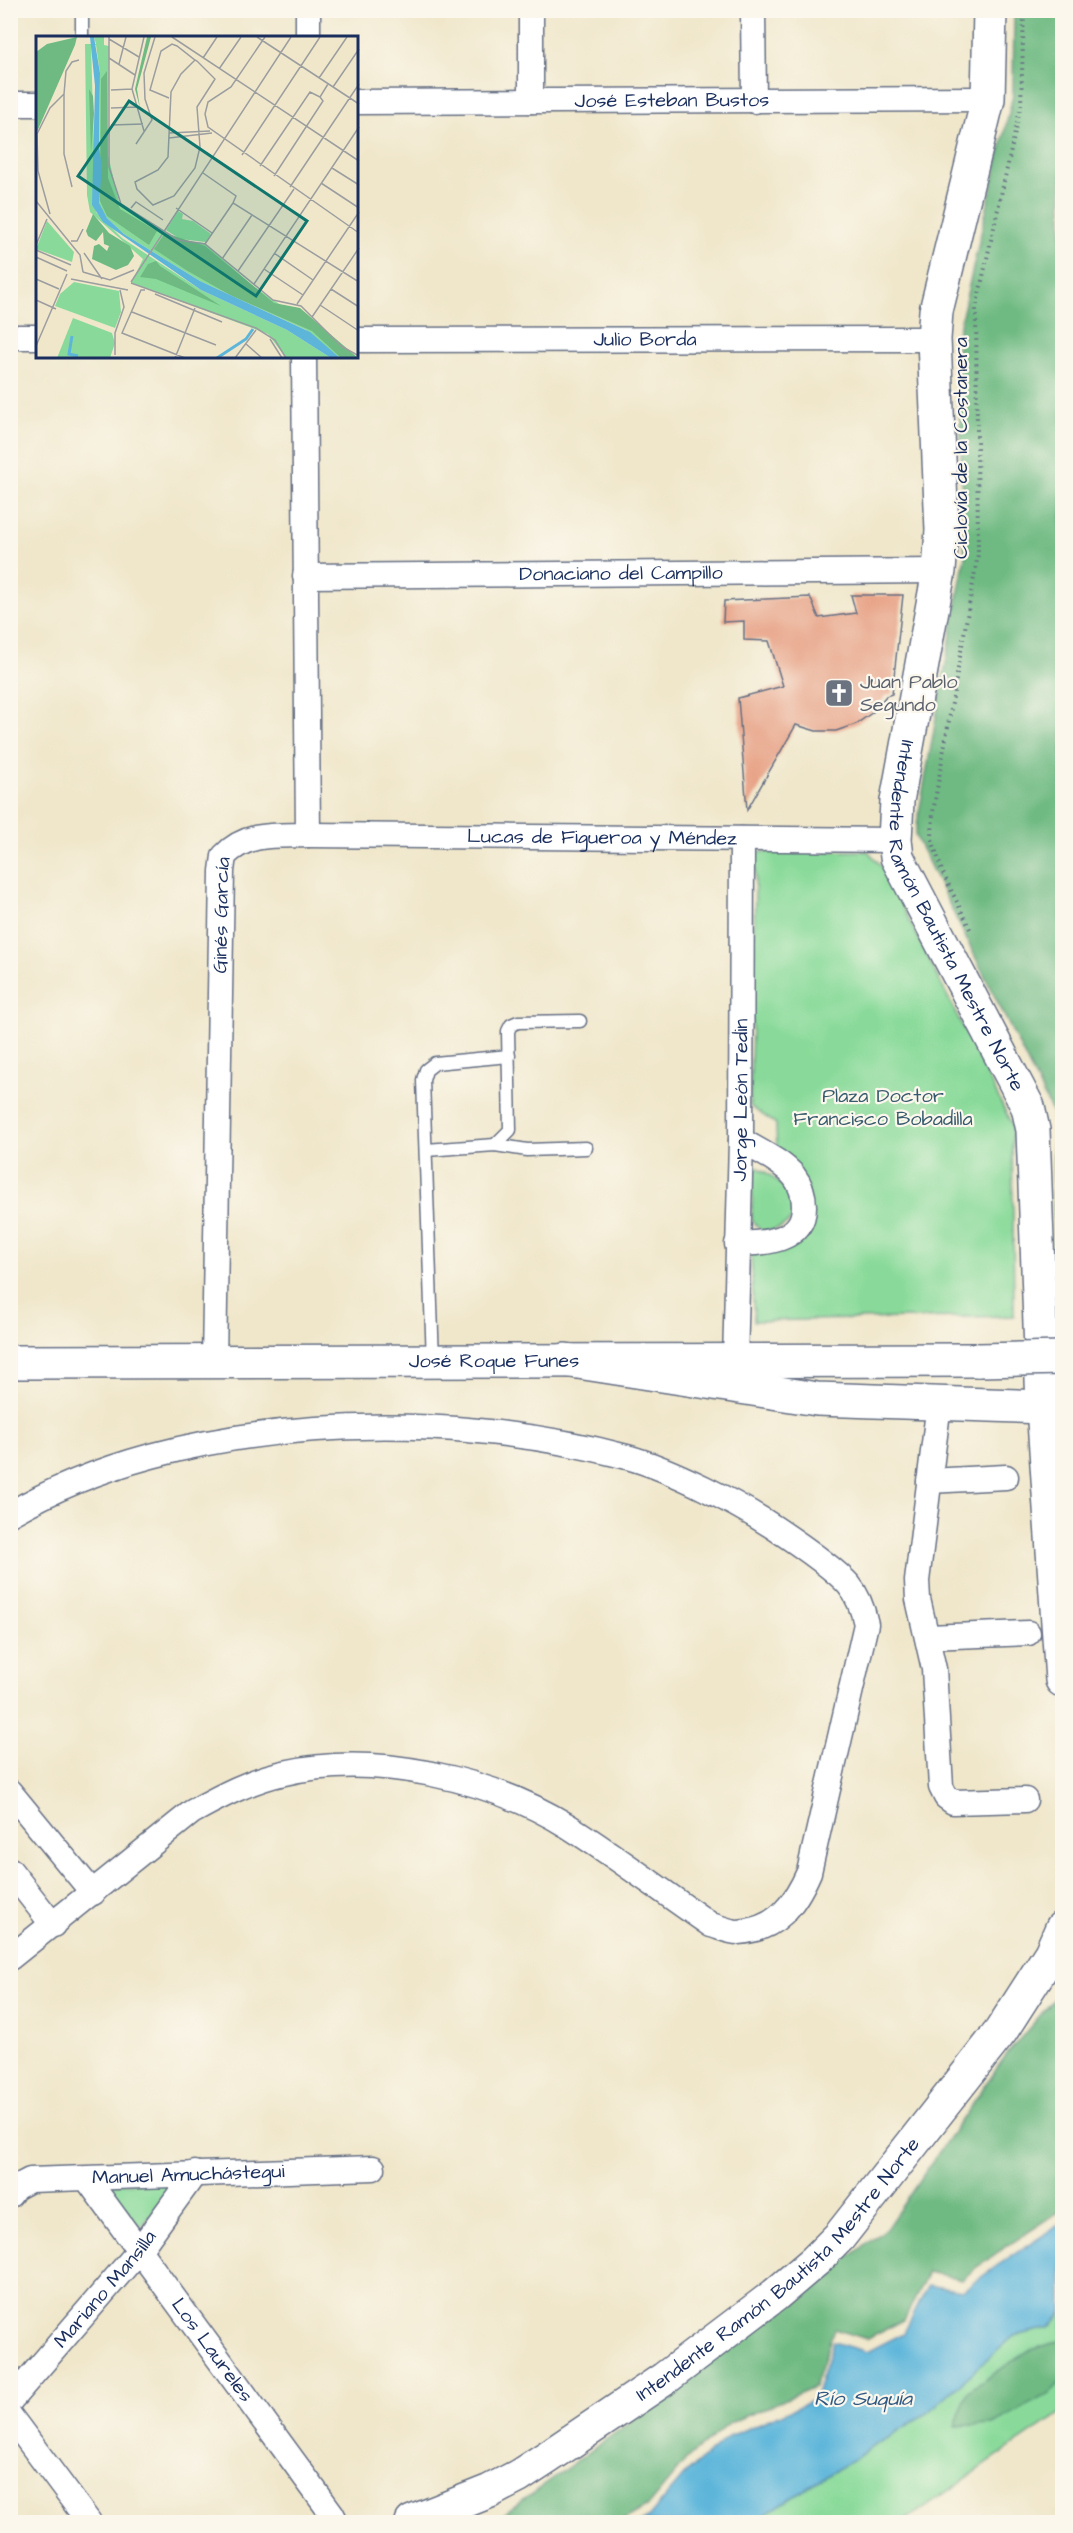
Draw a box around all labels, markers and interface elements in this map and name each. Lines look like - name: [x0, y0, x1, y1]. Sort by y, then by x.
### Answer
- inset map: [36, 36, 358, 358]
- street label: José Esteban Bustos: [575, 86, 769, 115]
- street label: Julio Borda: [593, 325, 697, 354]
- street label: Ciclovía de la Costanera: [947, 337, 975, 559]
- street label: Donaciano del Campillo: [519, 559, 723, 588]
- place label: Juan Pablo Segundo: [860, 668, 957, 720]
- church icon: Juan Pablo Segundo: [823, 677, 855, 709]
- street label: Intendente Ramón Bautista Mestre Norte: [881, 738, 1031, 1096]
- street label: Lucas de Figueroa y Méndez: [467, 822, 737, 853]
- street label: Ginés García: [206, 855, 238, 974]
- street label: Jorge León Tedin: [726, 1019, 756, 1182]
- park label: Plaza Doctor Francisco Bobadilla: [793, 1082, 973, 1133]
- street label: José Roque Funes: [409, 1347, 579, 1375]
- street label: Intendente Ramón Bautista Mestre Norte: [630, 2131, 927, 2408]
- street label: Manuel Amuchástegui: [92, 2157, 285, 2192]
- street label: Mariano Mansilla: [47, 2224, 163, 2354]
- street label: Los Laureles: [164, 2292, 260, 2408]
- water label: Río Suquía: [814, 2384, 913, 2413]

